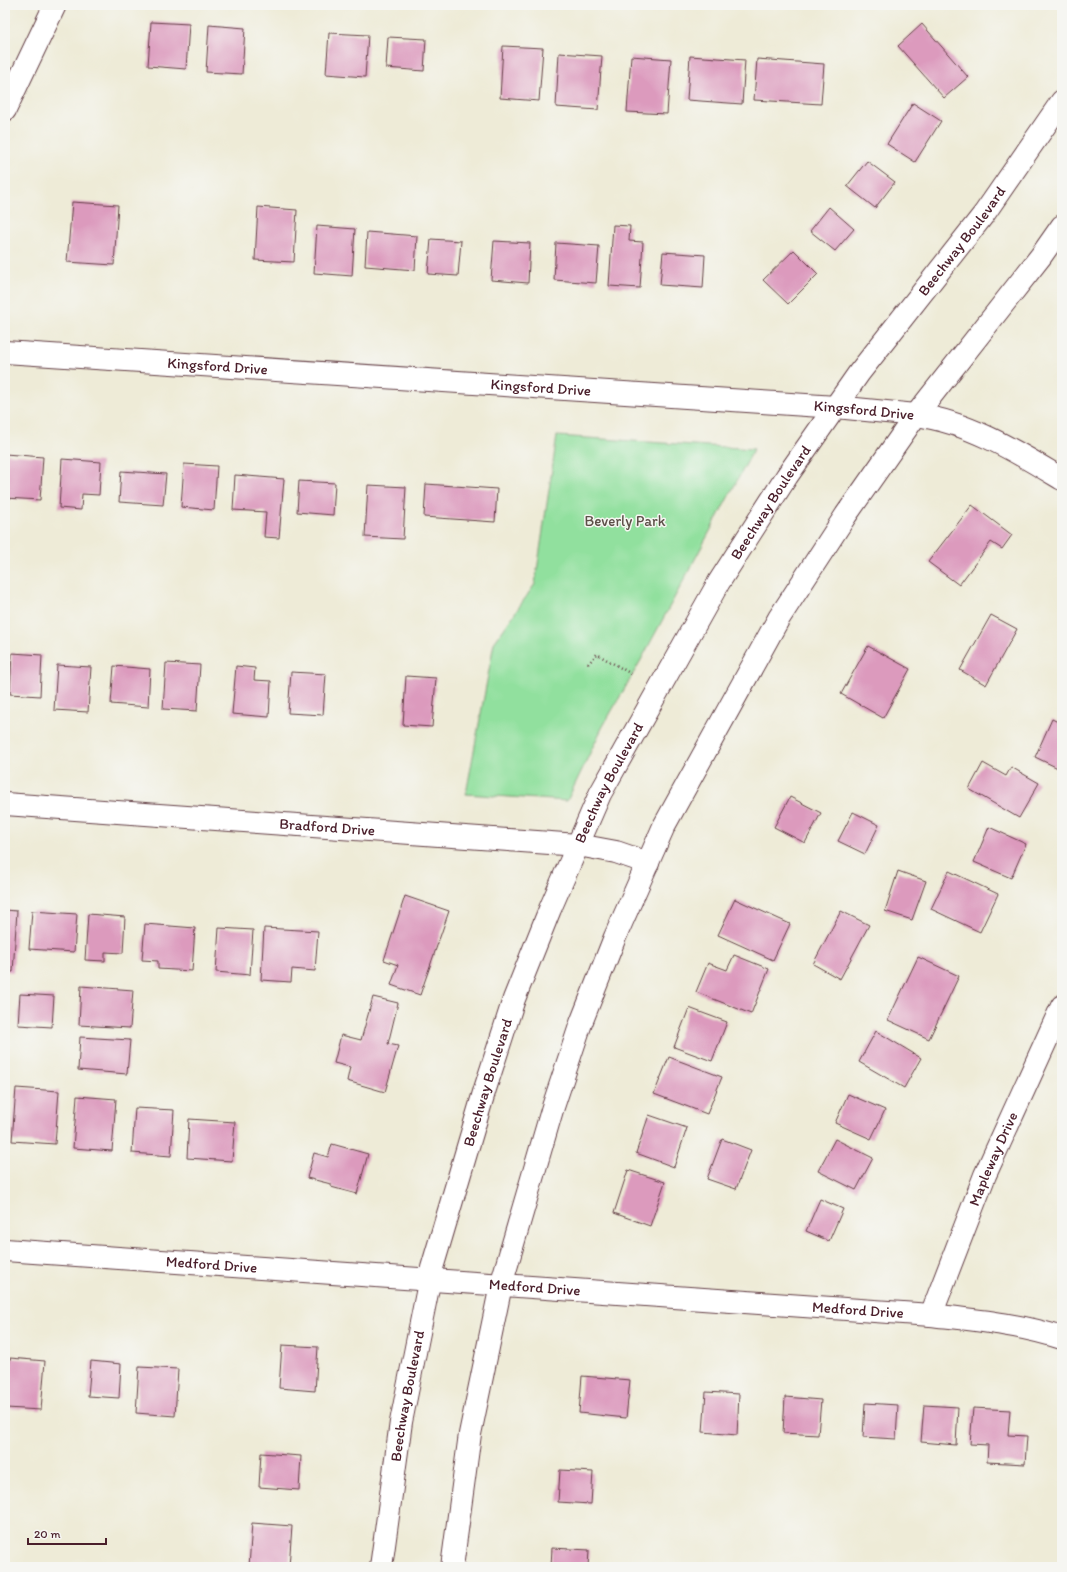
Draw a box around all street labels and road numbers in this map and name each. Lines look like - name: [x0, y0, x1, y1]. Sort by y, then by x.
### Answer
- street label: Beechway Boulevard: [914, 183, 1009, 299]
- street label: Kingsford Drive: [167, 354, 268, 378]
- street label: Kingsford Drive: [490, 375, 592, 400]
- street label: Kingsford Drive: [813, 397, 915, 424]
- street label: Beechway Boulevard: [727, 442, 815, 563]
- street label: Beechway Boulevard: [571, 719, 647, 846]
- street label: Bradford Drive: [279, 815, 376, 839]
- street label: Beechway Boulevard: [459, 1016, 516, 1149]
- street label: Mapleway Drive: [965, 1109, 1022, 1209]
- street label: Medford Drive: [165, 1252, 258, 1277]
- street label: Medford Drive: [488, 1275, 581, 1299]
- street label: Medford Drive: [812, 1298, 904, 1322]
- street label: Beechway Boulevard: [387, 1329, 428, 1463]

